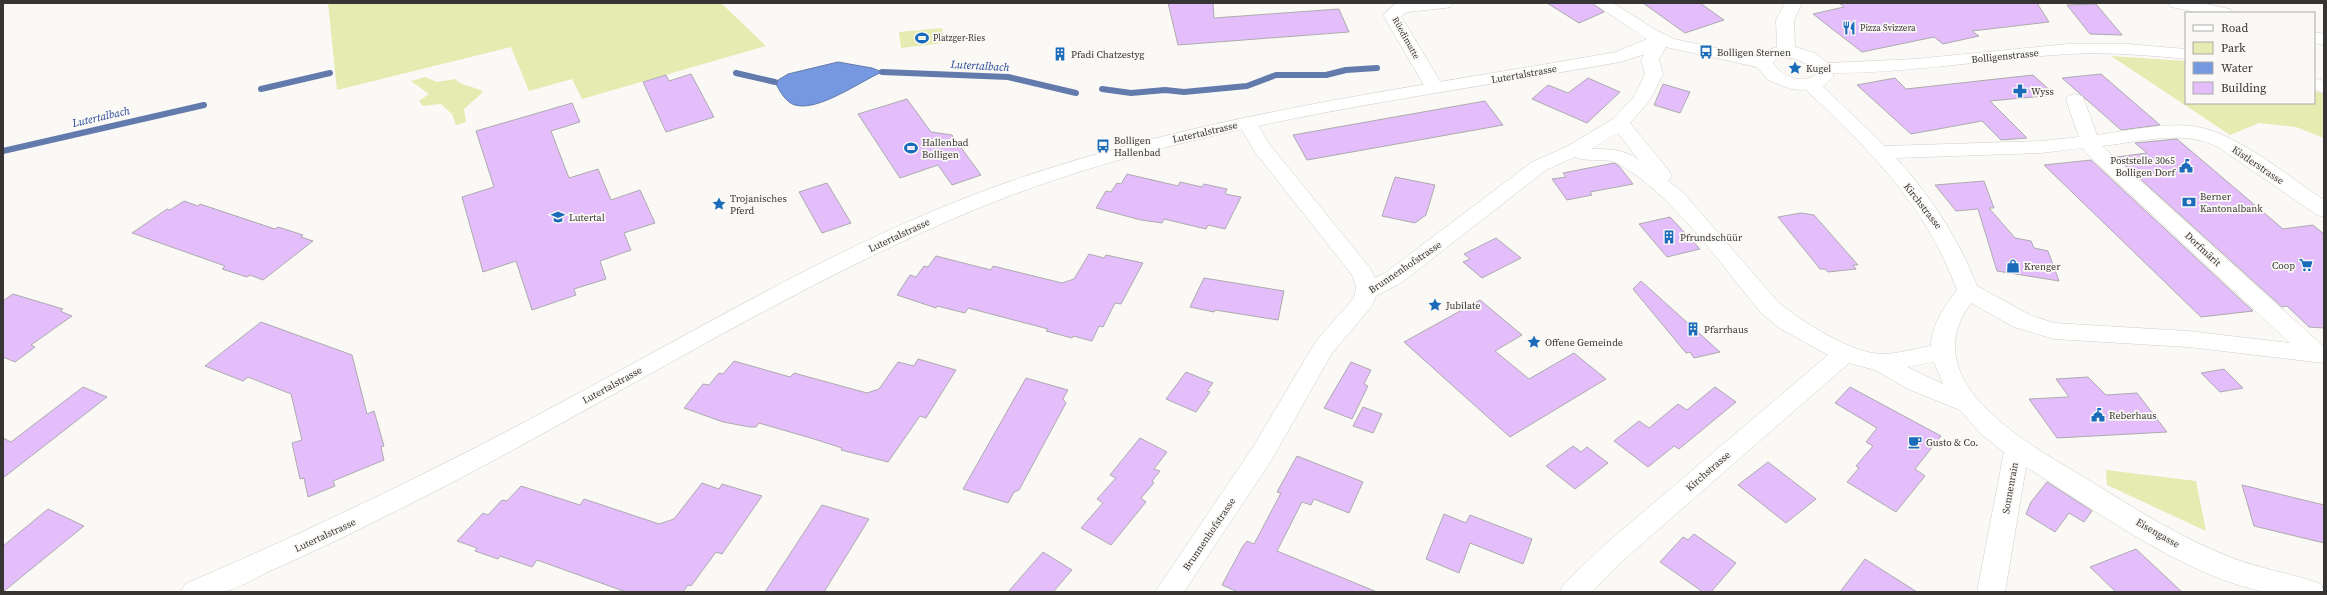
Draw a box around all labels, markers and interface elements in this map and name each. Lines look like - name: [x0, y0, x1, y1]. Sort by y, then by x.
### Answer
- legend: [2185, 12, 2315, 104]
- street label: Rüedimatte: [1389, 15, 1423, 62]
- restaurant icon: Pizza Svizzera: [1841, 20, 1857, 36]
- text: Road: [2221, 20, 2248, 36]
- place label: Pizza Svizzera: [1860, 22, 1916, 34]
- sports icon: Platzger-Ries: [914, 30, 930, 46]
- place label: Platzger-Ries: [933, 32, 985, 44]
- text: Park: [2221, 40, 2246, 56]
- bus stop icon: Bolligen Sternen: [1698, 44, 1714, 60]
- building icon: Pfadi Chatzestyg: [1052, 46, 1068, 62]
- place label: Bolligen Sternen: [1717, 46, 1791, 59]
- street label: Bolligenstrasse: [1971, 46, 2039, 66]
- place label: Pfadi Chatzestyg: [1071, 48, 1145, 61]
- water label: Lutertalbach: [949, 57, 1010, 75]
- place icon: Kugel: [1787, 60, 1803, 76]
- text: Water: [2221, 60, 2253, 76]
- street label: Lutertalstrasse: [1490, 62, 1558, 86]
- place label: Kugel: [1806, 62, 1831, 75]
- text: Building: [2221, 80, 2266, 96]
- pharmacy icon: Wyss: [2012, 83, 2028, 99]
- place label: Wyss: [2031, 85, 2054, 98]
- water label: Lutertalbach: [70, 103, 131, 131]
- street label: Lutertalstrasse: [1171, 118, 1239, 146]
- place label: Bolligen Hallenbad: [1114, 134, 1161, 159]
- place label: Hallenbad Bolligen: [922, 136, 969, 161]
- bus stop icon: Bolligen Hallenbad: [1095, 138, 1111, 154]
- sports icon: Hallenbad Bolligen: [903, 140, 919, 156]
- street label: Kistlerstrasse: [2229, 143, 2287, 187]
- place label: Poststelle 3065 Bolligen Dorf: [2110, 154, 2176, 179]
- public building icon: Poststelle 3065 Bolligen Dorf: [2178, 158, 2194, 174]
- street label: Kirchstrasse: [1901, 180, 1945, 232]
- place label: Berner Kantonalbank: [2200, 190, 2263, 215]
- place label: Trojanisches Pferd: [730, 192, 787, 217]
- bank icon: Berner Kantonalbank: [2181, 194, 2197, 210]
- place icon: Trojanisches Pferd: [711, 196, 727, 212]
- school or university icon: Lutertal: [550, 209, 566, 225]
- place label: Lutertal: [569, 211, 605, 224]
- street label: Lutertalstrasse: [866, 215, 932, 255]
- building icon: Pfrundschüür: [1661, 229, 1677, 245]
- street label: Dorfmärit: [2182, 229, 2224, 270]
- place label: Pfrundschüür: [1680, 231, 1743, 244]
- street label: Brunnenhofstrasse: [1366, 238, 1444, 296]
- supermarket icon: Coop: [2298, 257, 2314, 273]
- shop icon: Krenger: [2005, 258, 2021, 274]
- place label: Coop: [2272, 259, 2295, 272]
- place label: Krenger: [2024, 260, 2061, 273]
- place icon: Jubilate: [1427, 297, 1443, 313]
- place label: Jubilate: [1445, 299, 1480, 312]
- building icon: Pfarrhaus: [1685, 321, 1701, 337]
- place label: Pfarrhaus: [1704, 323, 1748, 336]
- place icon: Offene Gemeinde: [1526, 334, 1542, 350]
- place label: Offene Gemeinde: [1545, 336, 1623, 349]
- street label: Lutertalstrasse: [580, 363, 644, 407]
- public building icon: Reberhaus: [2090, 407, 2106, 423]
- place label: Reberhaus: [2109, 409, 2157, 422]
- cafe icon: Gusto & Co.: [1907, 434, 1923, 450]
- place label: Gusto & Co.: [1926, 436, 1978, 449]
- street label: Kirchstrasse: [1683, 448, 1733, 494]
- street label: Sonnenrain: [1999, 461, 2021, 515]
- street label: Brunnenhofstrasse: [1180, 495, 1238, 573]
- street label: Lutertalstrasse: [292, 515, 358, 555]
- street label: Eisengasse: [2134, 515, 2182, 551]

